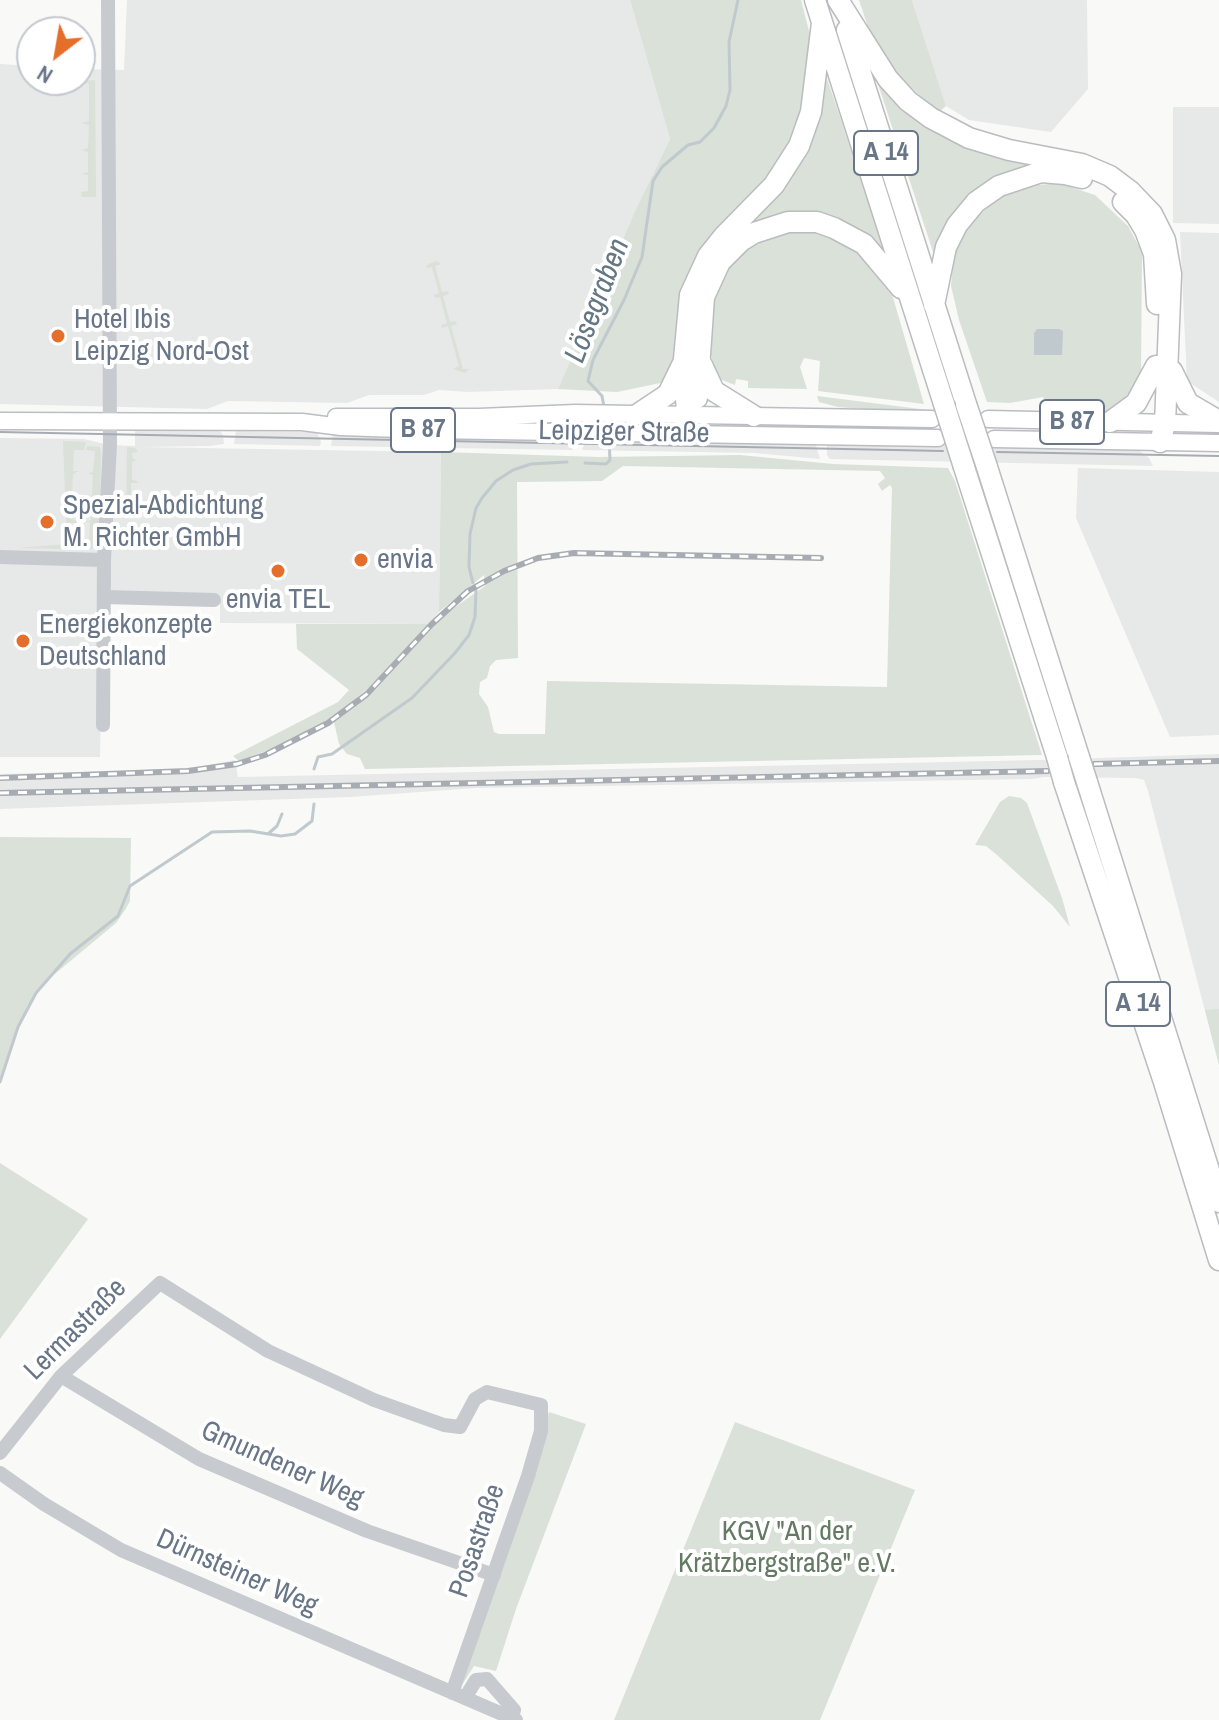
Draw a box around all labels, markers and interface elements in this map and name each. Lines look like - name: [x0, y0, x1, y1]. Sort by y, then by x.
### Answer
- north arrow: [16, 16, 96, 96]
- text: N: [31, 59, 58, 91]
- road number: A 14: [854, 131, 918, 175]
- water label: Lösegraben: [558, 234, 638, 368]
- place label: Hotel Ibis Leipzig Nord-Ost: [74, 303, 249, 369]
- marker: Hotel Ibis Leipzig Nord-Ost: [49, 327, 67, 345]
- road number: B 87: [1040, 400, 1104, 444]
- road number: B 87: [391, 408, 455, 452]
- street label: Leipziger Straße: [538, 415, 710, 451]
- place label: Spezial-Abdichtung M. Richter GmbH: [63, 489, 263, 555]
- marker: Spezial-Abdichtung M. Richter GmbH: [38, 513, 56, 531]
- place label: envia: [377, 543, 433, 577]
- marker: envia: [352, 551, 370, 569]
- marker: envia TEL: [269, 562, 287, 580]
- place label: envia TEL: [226, 583, 330, 617]
- place label: Energiekonzepte Deutschland: [39, 608, 213, 674]
- marker: Energiekonzepte Deutschland: [14, 632, 32, 650]
- road number: A 14: [1106, 982, 1170, 1026]
- street label: Lermastraße: [18, 1272, 134, 1388]
- street label: Gmundener Weg: [195, 1414, 369, 1516]
- street label: Posastraße: [443, 1480, 513, 1602]
- park label: KGV "An der Krätzbergstraße" e.V.: [678, 1515, 896, 1581]
- street label: Dürnsteiner Weg: [151, 1522, 323, 1624]

